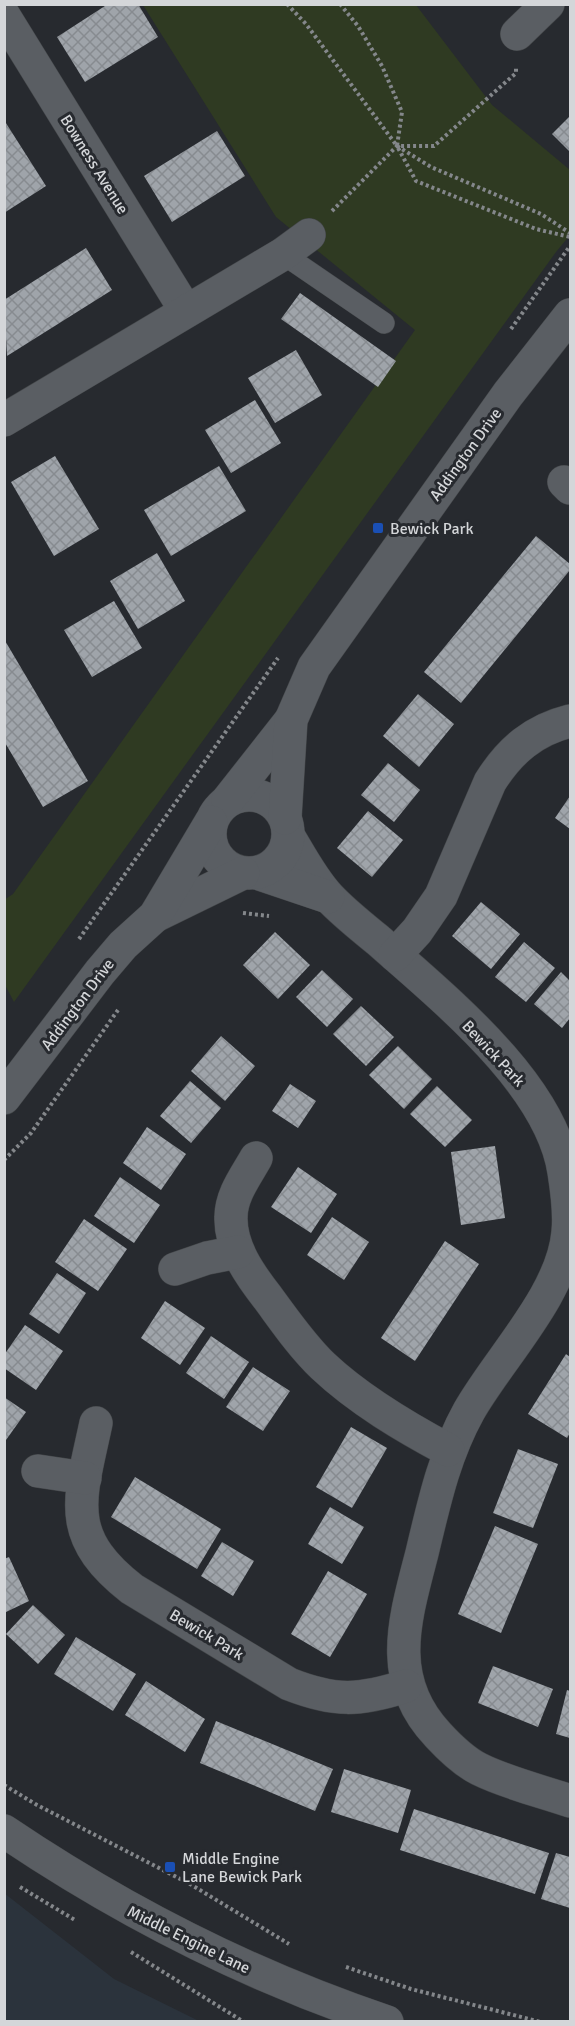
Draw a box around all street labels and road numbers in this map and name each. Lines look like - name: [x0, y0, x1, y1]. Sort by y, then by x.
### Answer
- street label: Bowness Avenue: [56, 111, 133, 218]
- street label: Addington Drive: [425, 404, 506, 505]
- street label: Addington Drive: [37, 955, 119, 1055]
- street label: Bewick Park: [458, 1016, 529, 1091]
- street label: Bewick Park: [166, 1605, 247, 1665]
- street label: Middle Engine Lane: [124, 1902, 253, 1978]

